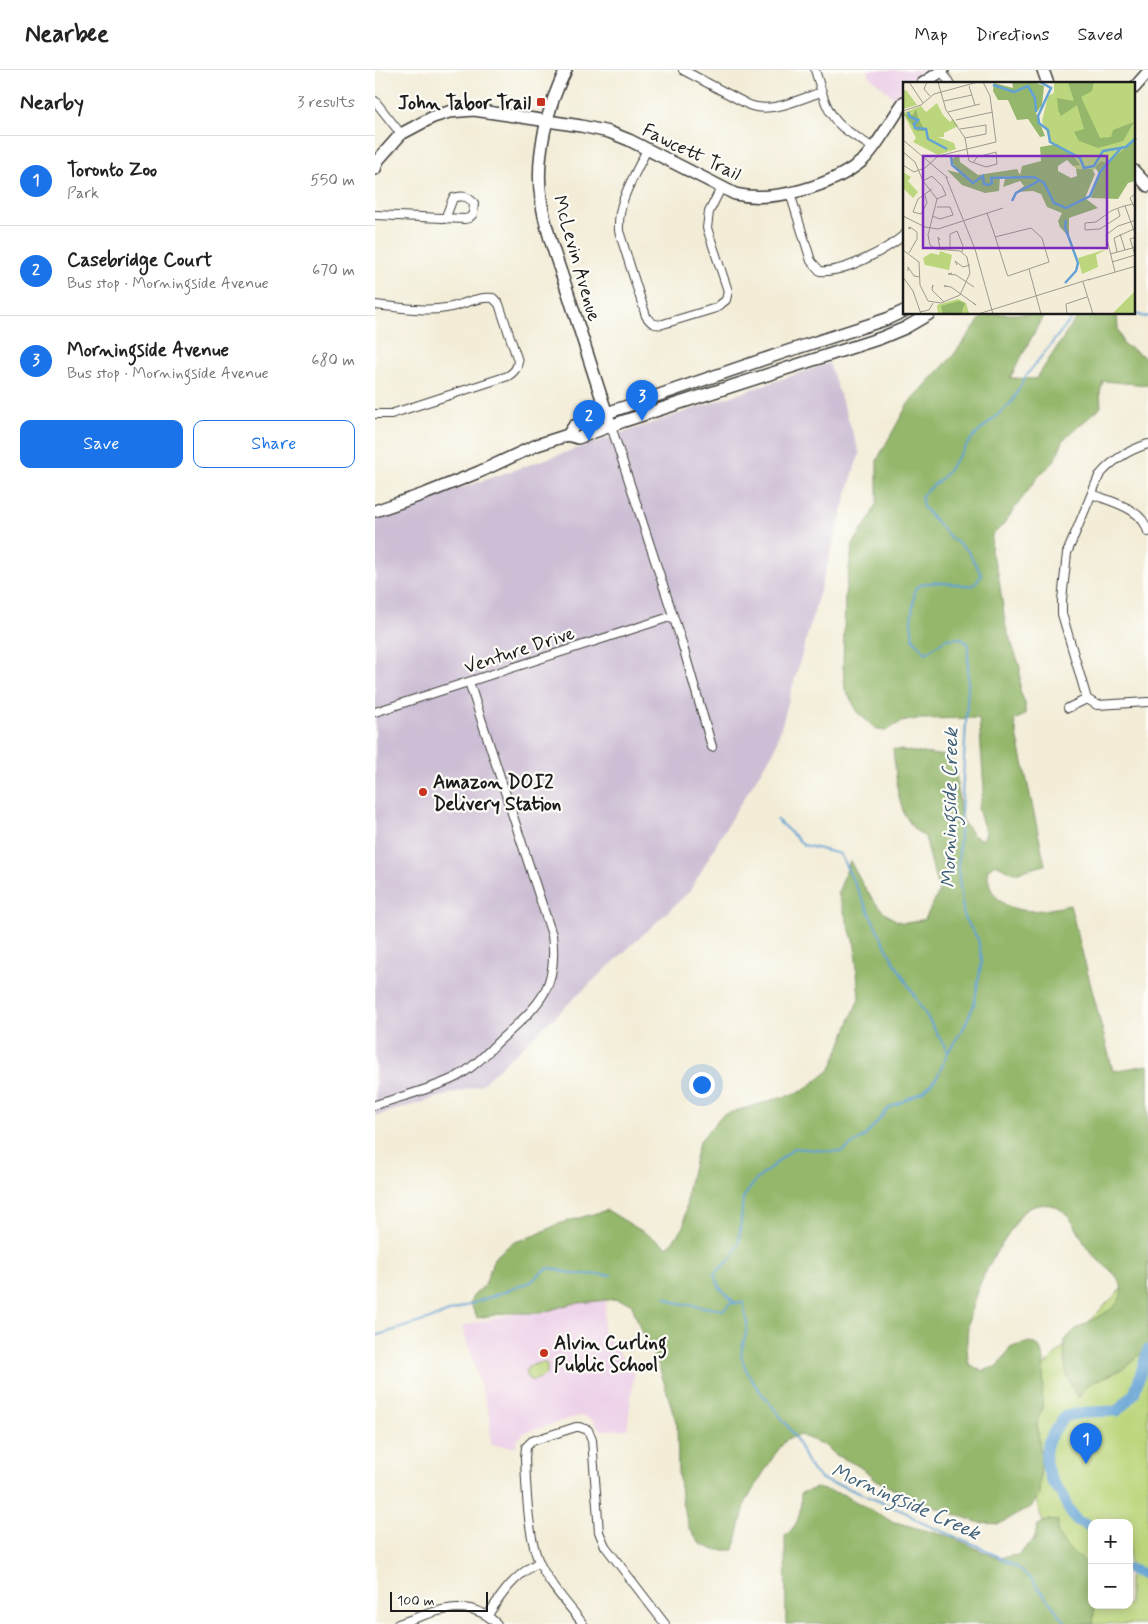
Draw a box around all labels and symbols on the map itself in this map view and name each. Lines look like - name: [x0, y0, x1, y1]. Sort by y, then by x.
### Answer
- inset map: [903, 82, 1135, 315]
- place label: John Tabor Trail: [398, 91, 531, 116]
- marker: John Tabor Trail: [535, 96, 547, 108]
- street label: Fawcett Trail: [638, 118, 745, 187]
- street label: McLevin Avenue: [547, 193, 606, 324]
- pin: 3: [626, 380, 658, 421]
- pin: 2: [573, 400, 605, 441]
- street label: Venture Drive: [461, 621, 578, 680]
- water label: Morningside Creek: [936, 726, 967, 888]
- place label: Amazon DOI2 Delivery Station: [433, 770, 562, 817]
- marker: Amazon DOI2 Delivery Station: [417, 786, 429, 798]
- your location: [689, 1072, 715, 1098]
- place label: Alvin Curling Public School: [554, 1331, 667, 1378]
- marker: Alvin Curling Public School: [538, 1347, 550, 1359]
- pin: 1: [1070, 1423, 1102, 1464]
- water label: Morningside Creek: [826, 1457, 986, 1550]
- scale bar: [390, 1589, 487, 1612]

